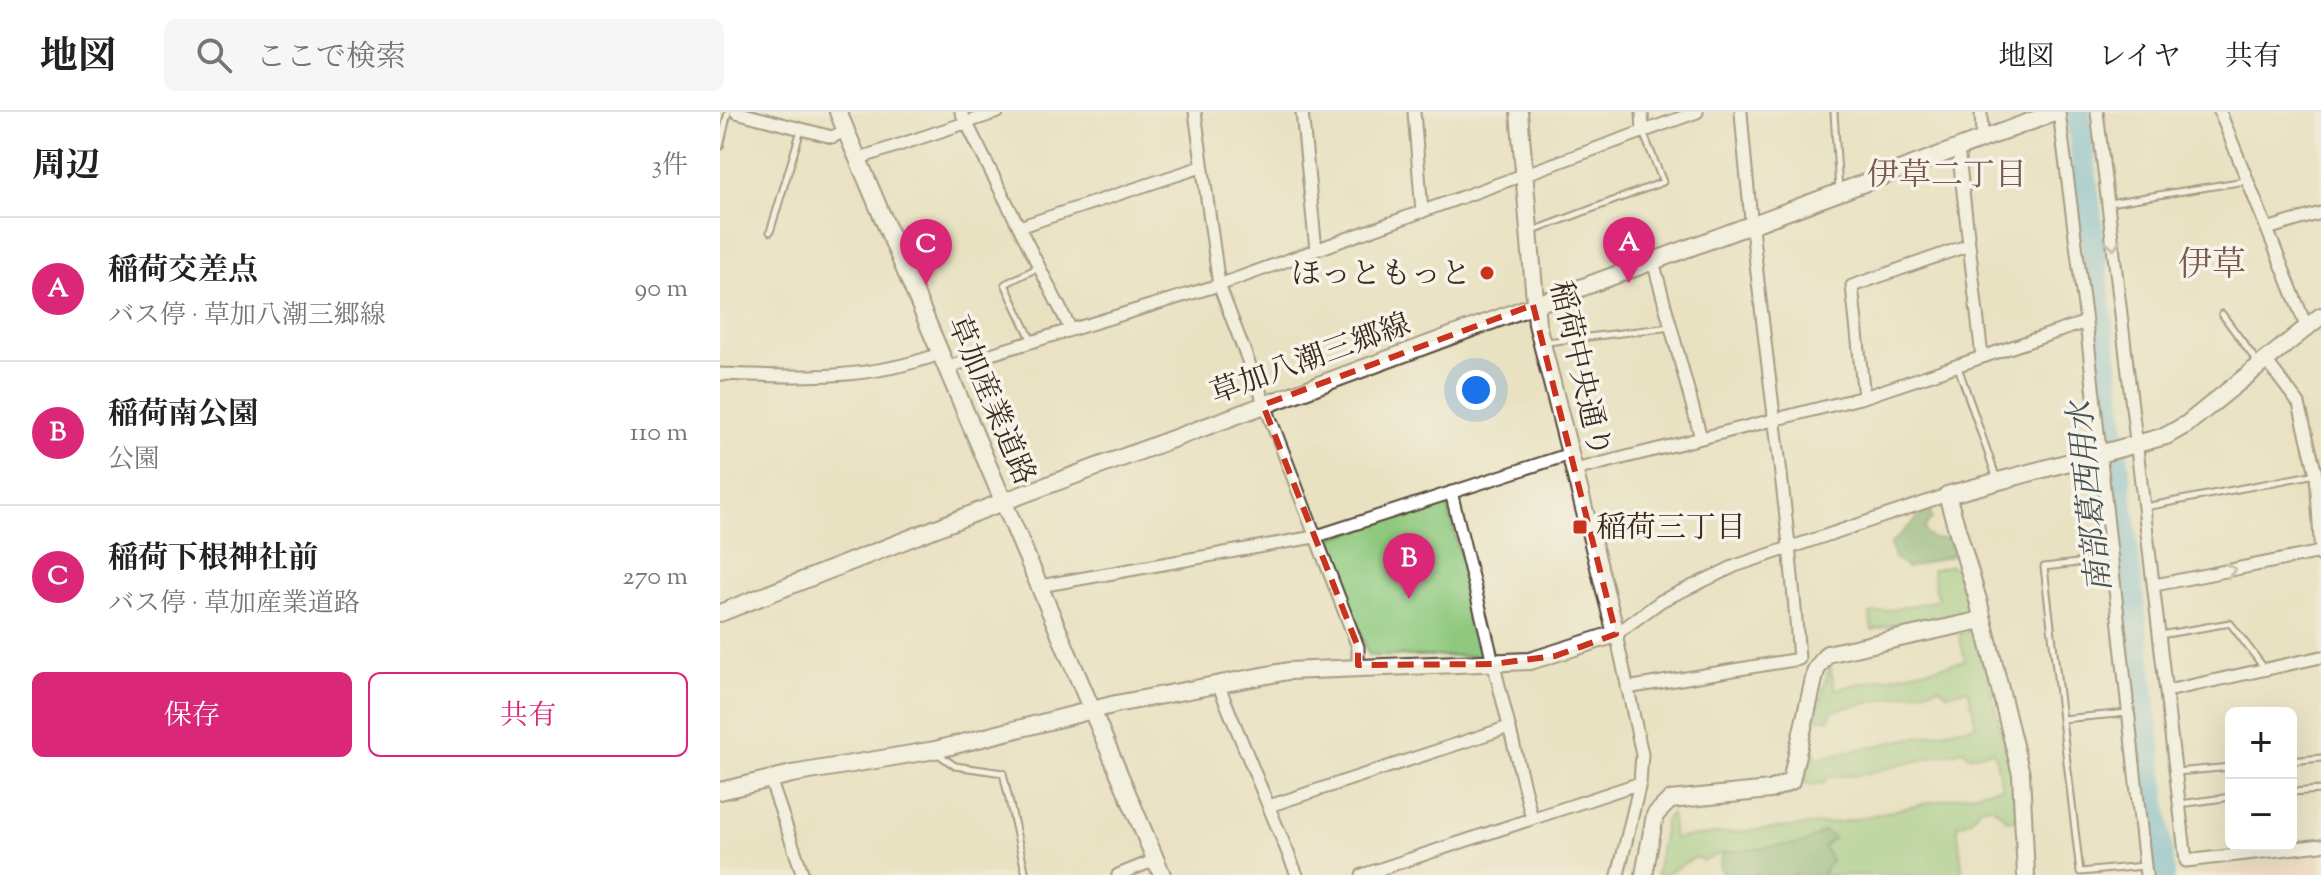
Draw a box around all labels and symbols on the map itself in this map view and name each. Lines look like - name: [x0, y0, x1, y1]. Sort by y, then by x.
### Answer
- district label: 伊草二丁目: [1867, 154, 2027, 200]
- pin: A: [1603, 217, 1655, 283]
- pin: C: [900, 219, 952, 285]
- one-way arrow: [2104, 239, 2121, 252]
- district label: 伊草: [2178, 242, 2246, 291]
- place label: ほっともっと: [1291, 254, 1471, 297]
- marker: ほっともっと: [1478, 264, 1496, 282]
- street label: 稲荷中央通り: [1537, 277, 1620, 462]
- street label: 草加八潮三郷線: [1205, 304, 1417, 416]
- street label: 草加産業道路: [935, 310, 1045, 492]
- your location: [1456, 370, 1496, 410]
- water label: 南部葛西用水: [2059, 396, 2125, 595]
- place label: 稲荷三丁目: [1596, 508, 1746, 551]
- marker: 稲荷三丁目: [1571, 518, 1589, 536]
- pin: B: [1383, 533, 1435, 599]
- one-way arrow: [2224, 562, 2237, 579]

